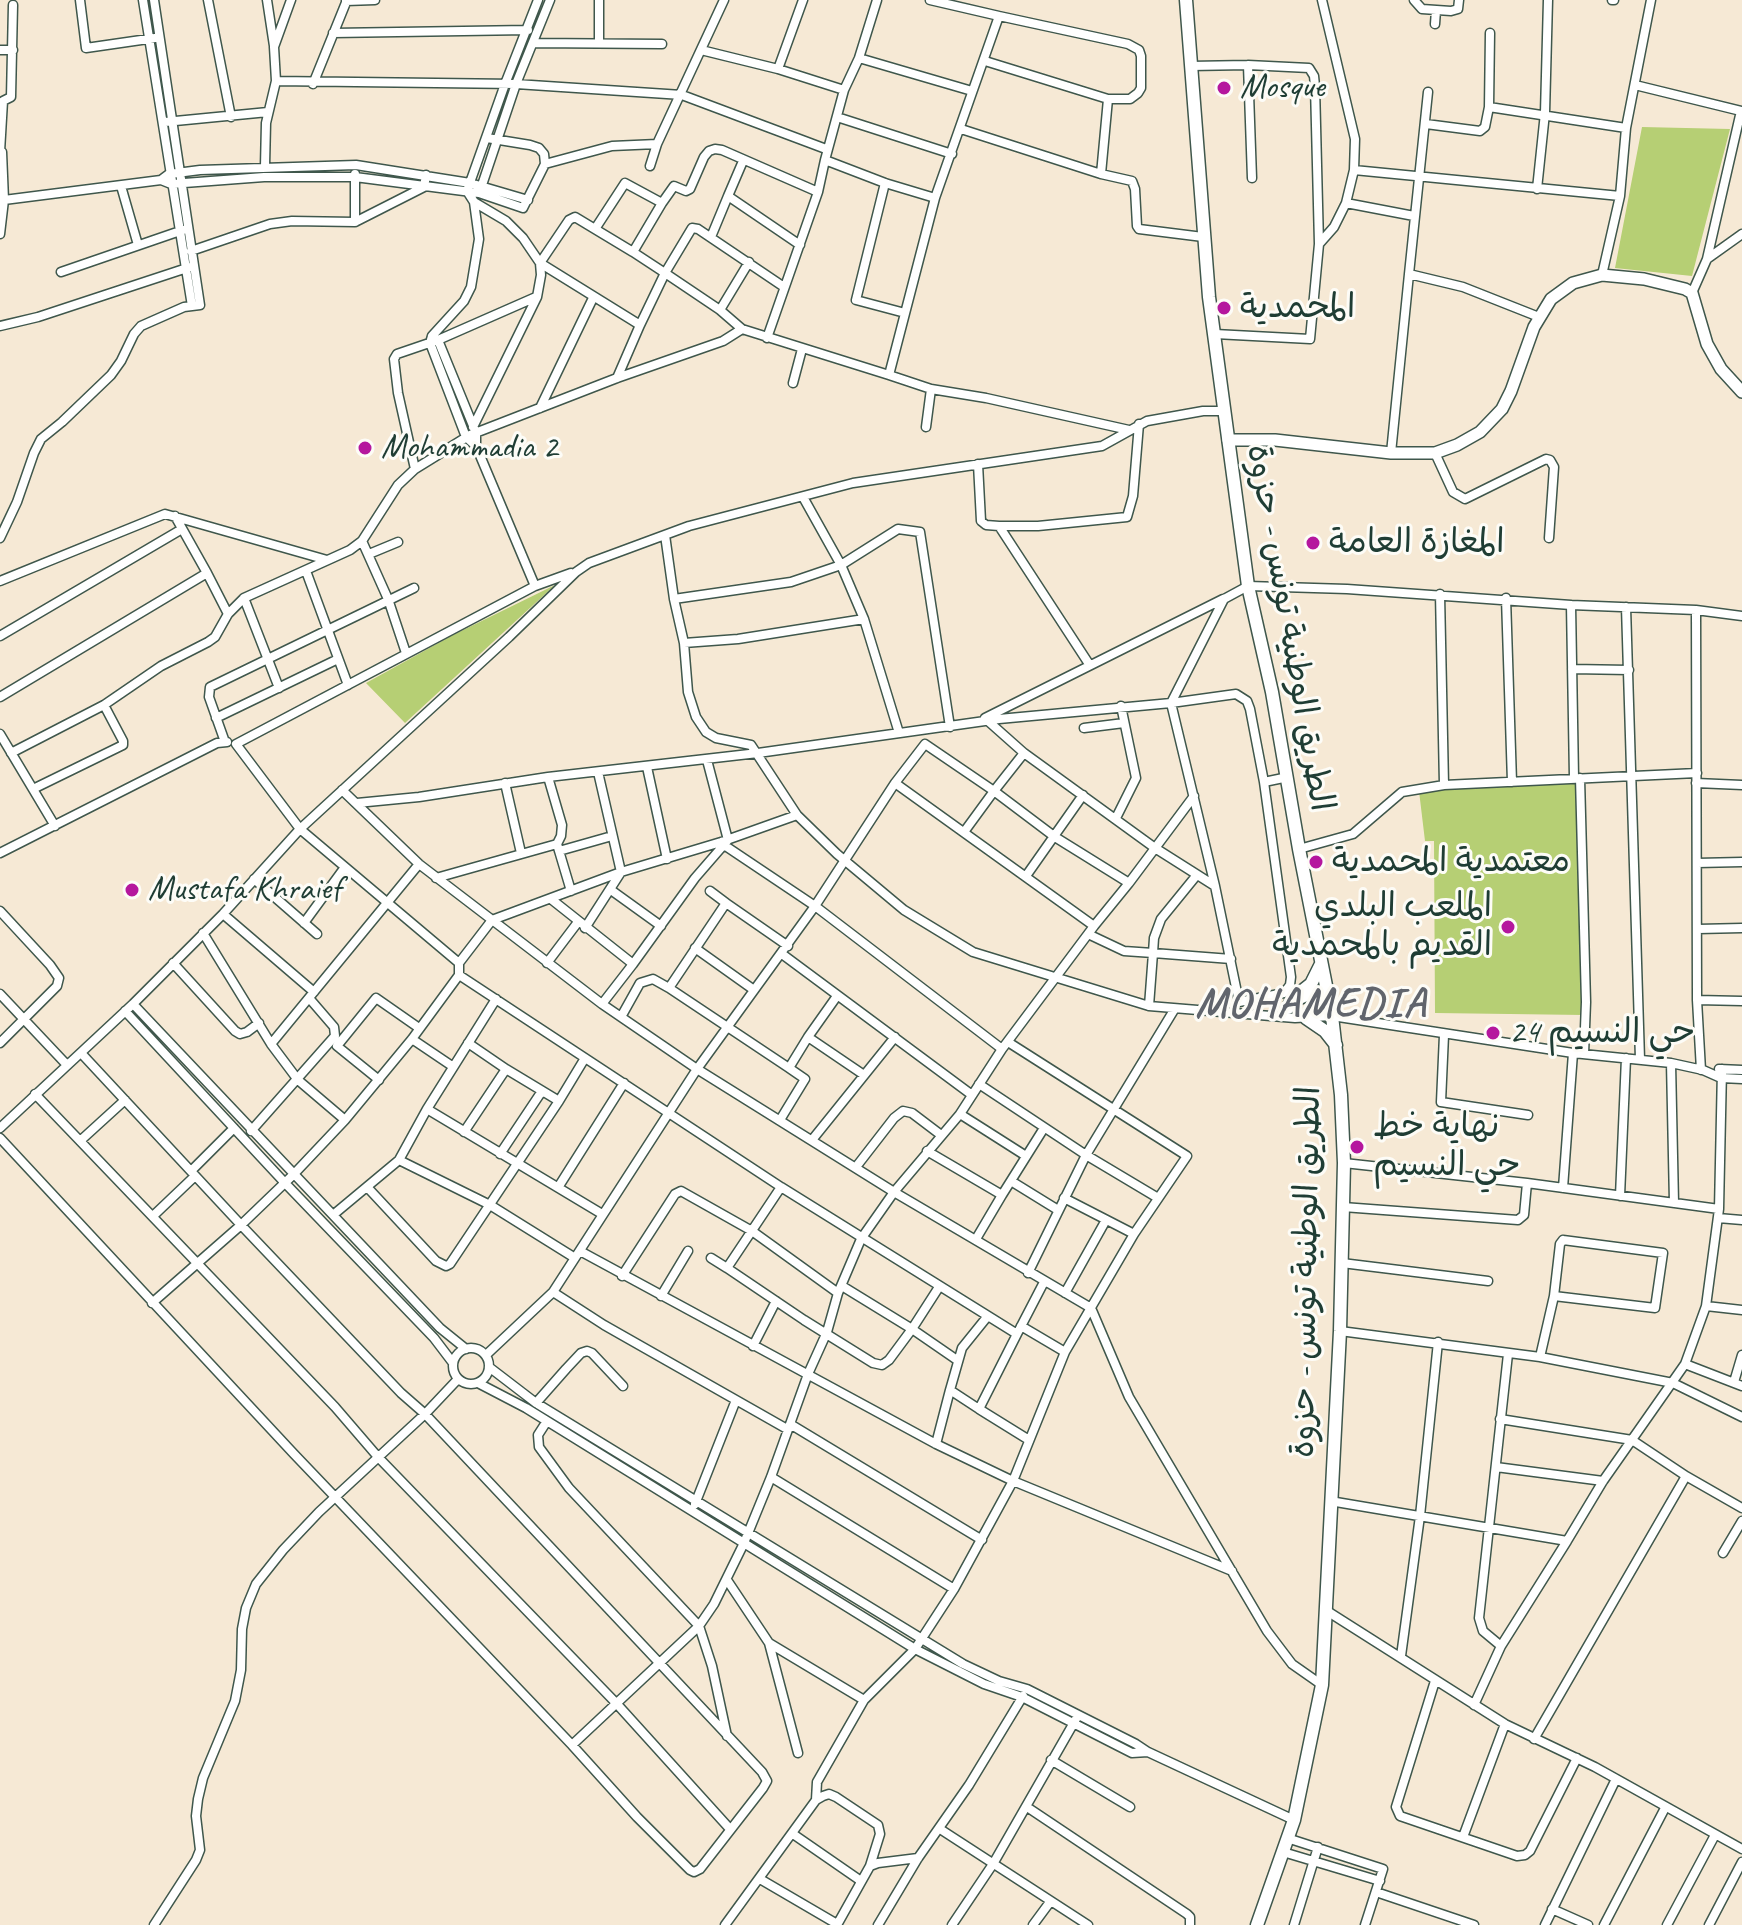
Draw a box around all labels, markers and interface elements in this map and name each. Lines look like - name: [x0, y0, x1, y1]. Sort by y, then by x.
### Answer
- place label: Mosque: [1240, 68, 1325, 108]
- marker: Mosque: [1215, 79, 1233, 97]
- place label: المحمدية: [1240, 288, 1355, 328]
- marker: المحمدية: [1215, 299, 1233, 317]
- place label: Mohammadia 2: [381, 428, 558, 468]
- marker: Mohammadia 2: [356, 439, 374, 457]
- street label: الطريق الوطنية تونس - حزوة: [1237, 442, 1341, 814]
- place label: المغازة العامة: [1329, 523, 1505, 563]
- marker: المغازة العامة: [1304, 534, 1322, 552]
- place label: معتمدية المحمدية: [1332, 842, 1570, 882]
- marker: معتمدية المحمدية: [1307, 853, 1325, 871]
- place label: Mustafa Khraief: [148, 870, 341, 910]
- marker: Mustafa Khraief: [123, 881, 141, 899]
- place label: الملعب البلدي القديم بالمحمدية: [1272, 887, 1492, 966]
- marker: الملعب البلدي القديم بالمحمدية: [1499, 918, 1517, 936]
- district label: MOHAMEDIA: [1196, 980, 1426, 1030]
- place label: حي النسيم 24: [1509, 1013, 1695, 1053]
- marker: حي النسيم 24: [1484, 1024, 1502, 1042]
- street label: الطريق الوطنية تونس - حزوة: [1283, 1086, 1331, 1458]
- place label: نهاية خط حي النسيم: [1373, 1107, 1520, 1186]
- marker: نهاية خط حي النسيم: [1348, 1138, 1366, 1156]

